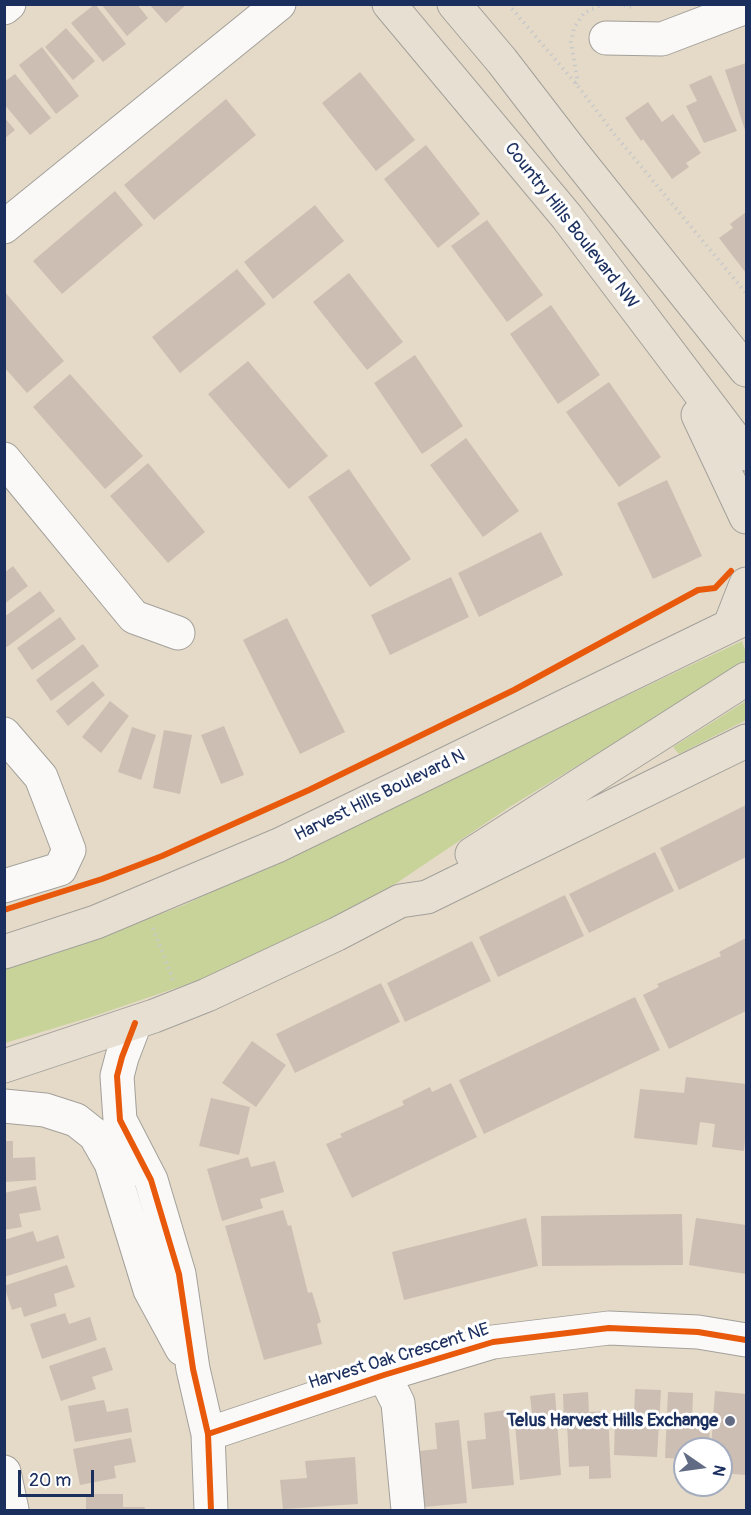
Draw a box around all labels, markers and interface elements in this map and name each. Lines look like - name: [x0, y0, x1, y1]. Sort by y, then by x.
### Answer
- street label: Country Hills Boulevard NW: [499, 139, 643, 313]
- street label: Harvest Hills Boulevard N: [291, 745, 469, 847]
- street label: Harvest Oak Crescent NE: [306, 1319, 492, 1395]
- place label: Telus Harvest Hills Exchange: [506, 1410, 718, 1432]
- marker: Telus Harvest Hills Exchange: [723, 1414, 737, 1428]
- north arrow: [673, 1437, 733, 1497]
- scale bar: [21, 1458, 98, 1496]
- text: N: [708, 1463, 730, 1478]
- text: 20 m: [29, 1469, 71, 1492]

